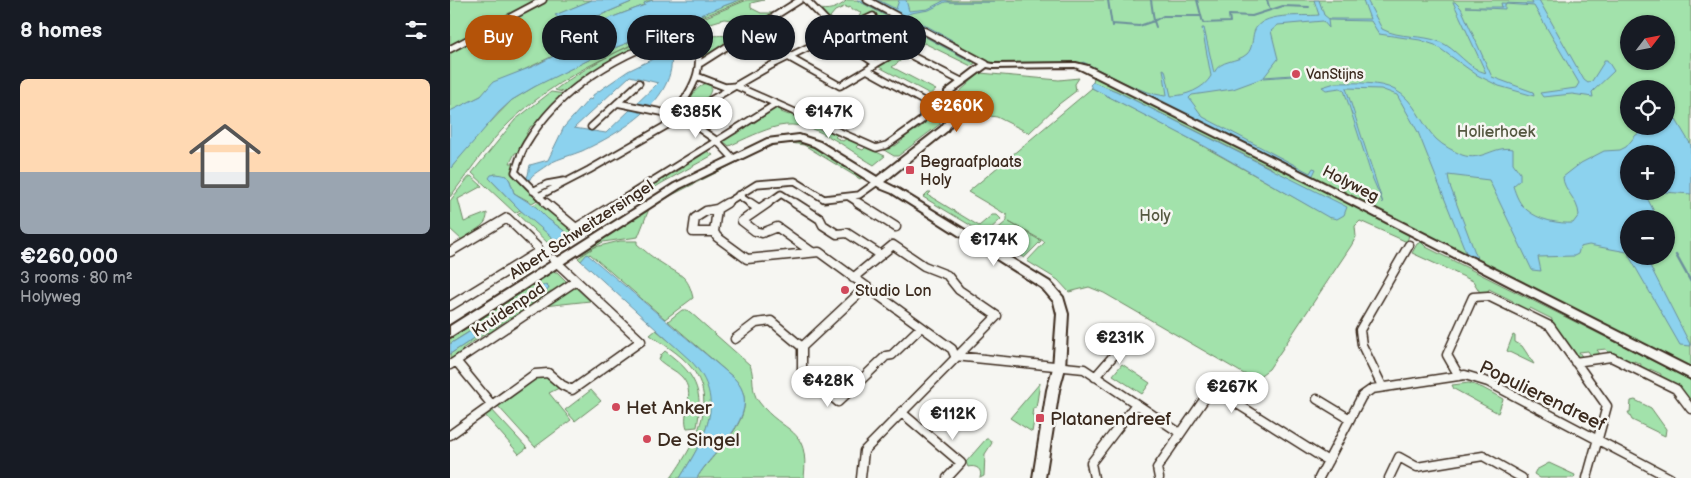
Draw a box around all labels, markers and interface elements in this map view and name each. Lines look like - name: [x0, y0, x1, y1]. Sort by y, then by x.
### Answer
- chip: Buy: [465, 15, 532, 60]
- chip: Rent: [542, 15, 617, 60]
- chip: Filters: [627, 15, 713, 60]
- chip: New: [723, 15, 795, 60]
- chip: Apartment: [805, 15, 926, 60]
- north arrow: [1620, 15, 1675, 70]
- map controls: [1620, 15, 1675, 265]
- icon: filters: [402, 16, 430, 44]
- text: 8 homes: [20, 18, 102, 43]
- place label: VanStijns: [1306, 66, 1364, 83]
- marker: VanStijns: [1290, 68, 1302, 80]
- button: locate: [1620, 80, 1675, 135]
- pin: €260K: [922, 90, 992, 133]
- pin: €385K: [661, 96, 731, 139]
- pin: €147K: [794, 96, 864, 139]
- text: €260K: [931, 97, 983, 116]
- text: €385K: [670, 103, 722, 122]
- text: €147K: [805, 103, 853, 122]
- icon: home: [180, 111, 270, 201]
- park label: Holierhoek: [1457, 123, 1535, 142]
- button: +: [1620, 145, 1675, 200]
- place label: Begraafplaats Holy: [920, 153, 1022, 190]
- street label: Holyweg: [1319, 162, 1382, 207]
- marker: Begraafplaats Holy: [904, 164, 916, 176]
- street label: Albert Schweitzersingel: [506, 177, 657, 284]
- park label: Holy: [1139, 207, 1172, 226]
- button: −: [1620, 210, 1675, 265]
- pin: €174K: [959, 224, 1029, 267]
- text: €174K: [970, 231, 1018, 250]
- text: €260,000: [20, 244, 118, 269]
- text: 3 rooms · 80 m²: [20, 269, 133, 288]
- street label: Kruidenpad: [469, 279, 549, 342]
- place label: Studio Lon: [855, 282, 932, 301]
- marker: Studio Lon: [839, 284, 851, 296]
- text: Holyweg: [20, 288, 81, 307]
- pin: €231K: [1085, 322, 1155, 365]
- text: €231K: [1096, 329, 1144, 348]
- street label: Populierendreef: [1475, 356, 1609, 437]
- pin: €428K: [793, 366, 863, 408]
- text: €428K: [802, 372, 854, 391]
- pin: €267K: [1197, 372, 1267, 414]
- text: €267K: [1206, 378, 1258, 397]
- place label: Het Anker: [626, 397, 713, 420]
- pin: €112K: [918, 398, 988, 441]
- marker: Het Anker: [610, 401, 622, 413]
- text: €112K: [930, 405, 976, 424]
- place label: Platanendreef: [1050, 408, 1171, 431]
- marker: Platanendreef: [1034, 412, 1046, 424]
- place label: De Singel: [657, 429, 740, 452]
- marker: De Singel: [641, 433, 653, 445]

